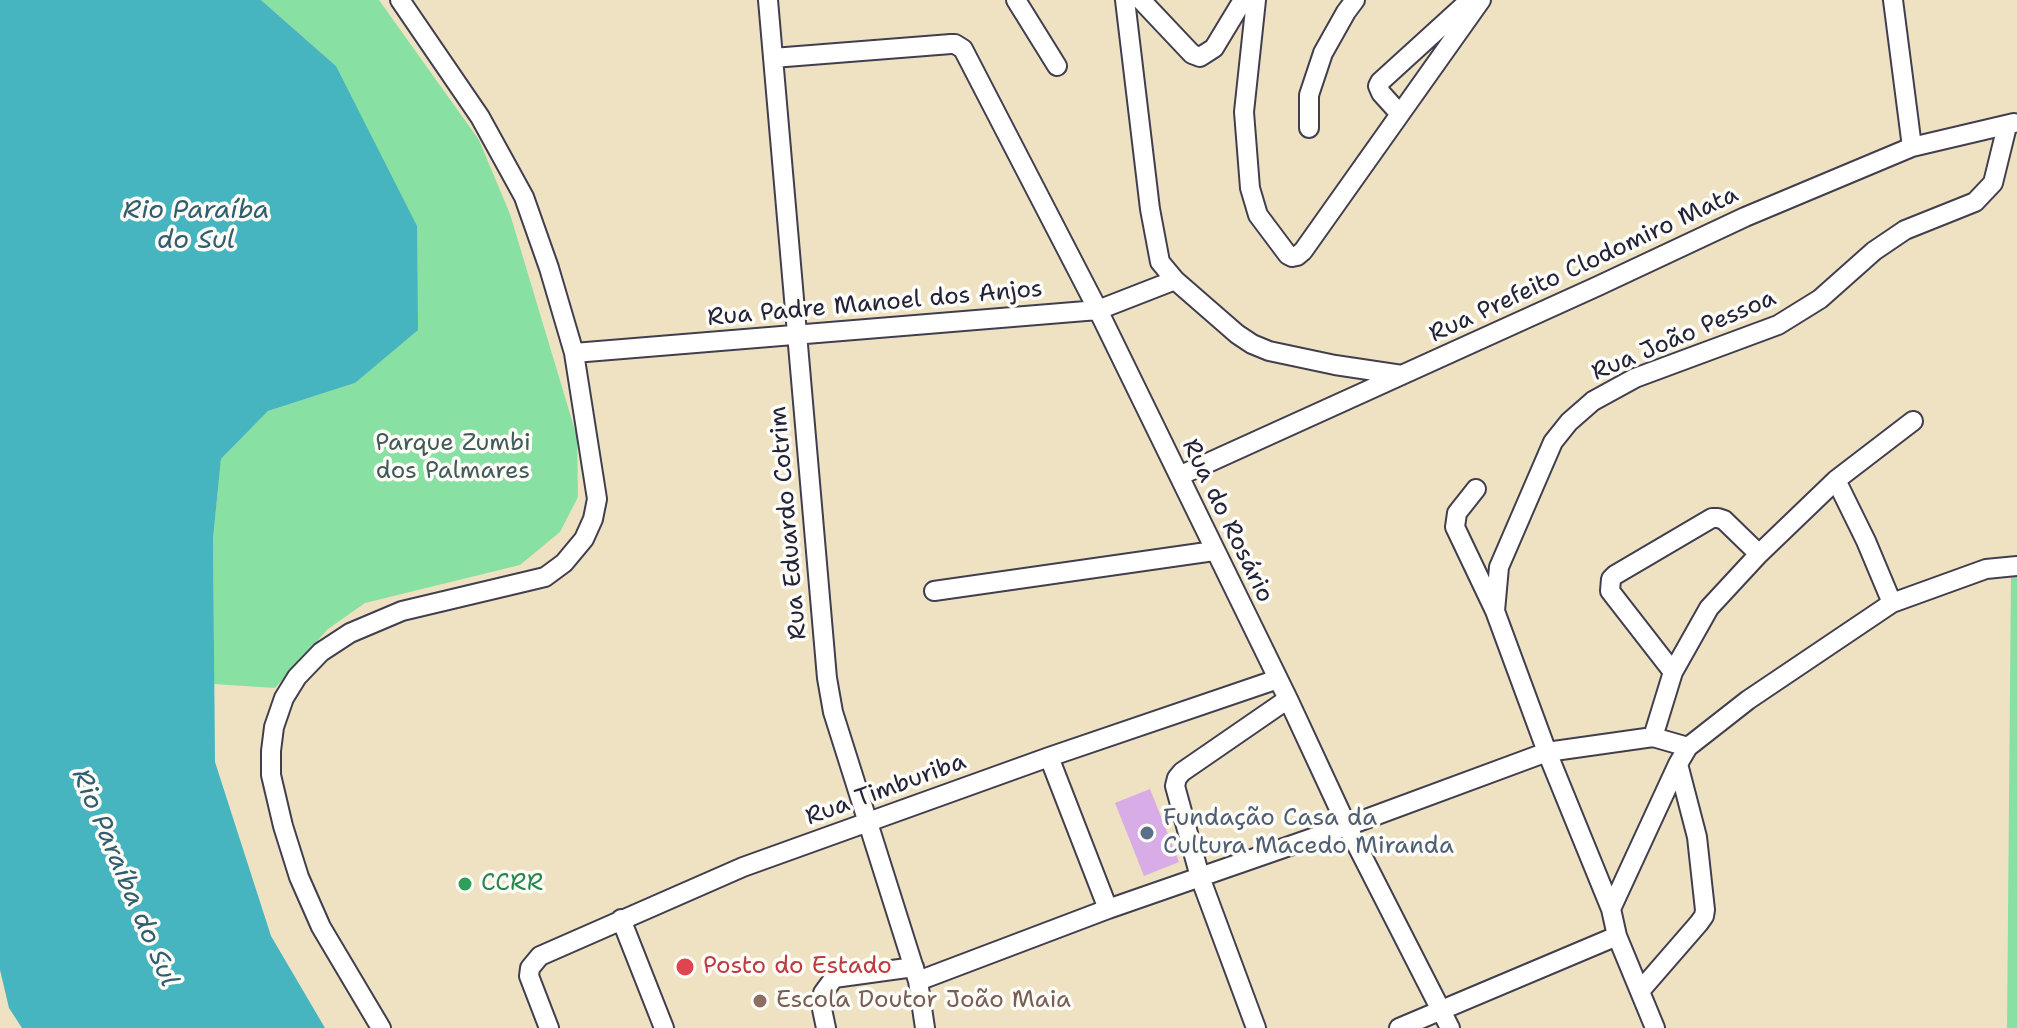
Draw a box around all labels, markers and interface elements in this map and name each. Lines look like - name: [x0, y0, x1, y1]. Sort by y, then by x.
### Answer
- street label: Rua Prefeito Clodomiro Mata: [1425, 181, 1743, 349]
- water label: Rio Paraíba do Sul: [123, 195, 269, 256]
- street label: Rua Padre Manoel dos Anjos: [706, 275, 1044, 333]
- street label: Rua João Pessoa: [1588, 284, 1780, 388]
- street label: Rua Eduardo Cotrim: [764, 405, 814, 641]
- park label: Parque Zumbi dos Palmares: [375, 430, 531, 486]
- street label: Rua do Rosário: [1175, 435, 1279, 607]
- street label: Rua Timburiba: [802, 748, 970, 832]
- water label: Rio Paraíba do Sul: [64, 764, 184, 992]
- place label: Fundação Casa da Cultura Macedo Miranda: [1163, 805, 1454, 861]
- marker: Fundação Casa da Cultura Macedo Miranda: [1138, 824, 1156, 842]
- place label: CCRR: [481, 870, 543, 898]
- marker: CCRR: [456, 875, 474, 893]
- place label: Posto do Estado: [703, 953, 892, 981]
- marker: Posto do Estado: [674, 956, 696, 978]
- place label: Escola Doutor João Maia: [776, 987, 1071, 1015]
- marker: Escola Doutor João Maia: [751, 992, 769, 1010]

